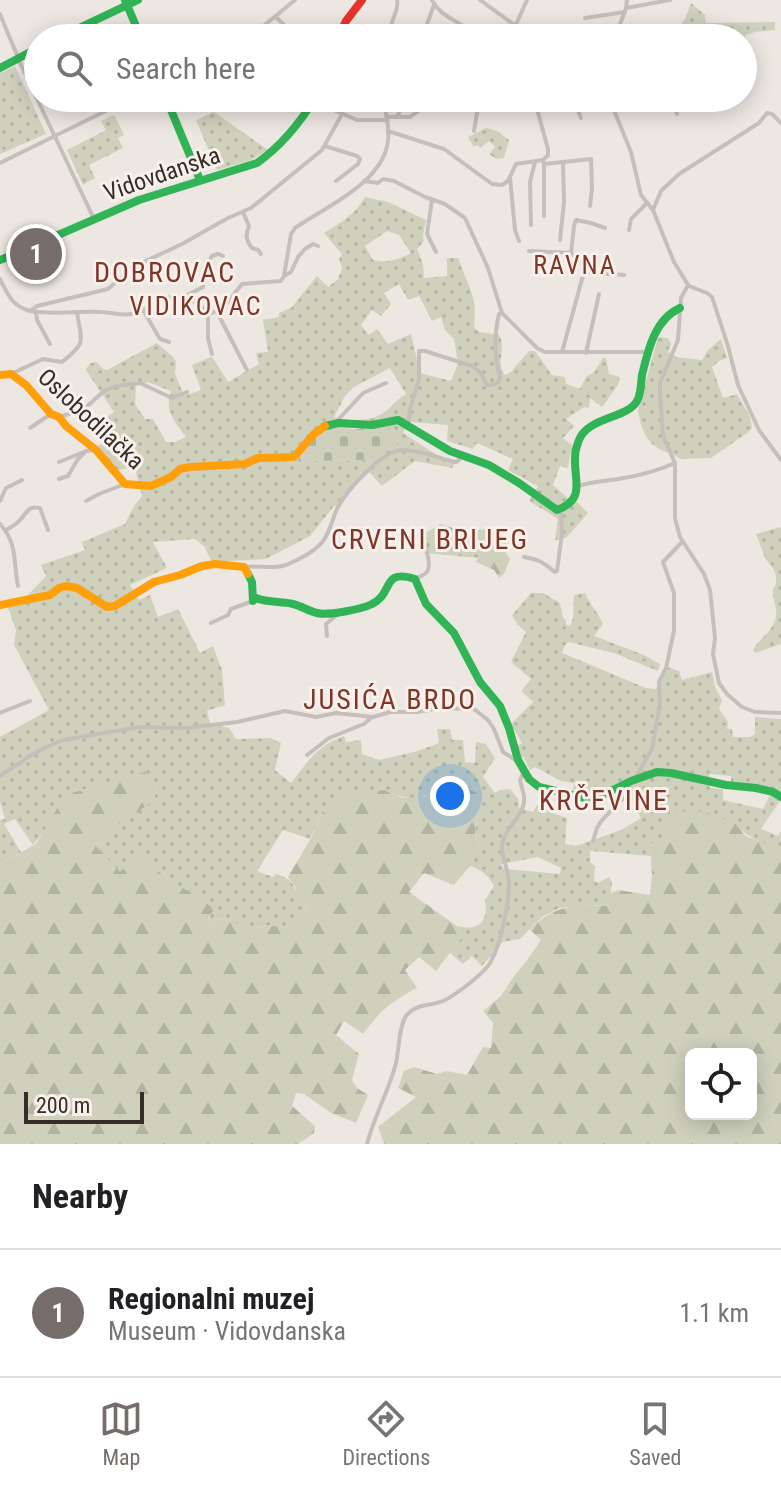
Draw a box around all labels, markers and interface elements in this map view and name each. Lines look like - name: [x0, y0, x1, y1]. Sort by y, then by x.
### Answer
- search box: [24, 24, 757, 112]
- icon: search: [52, 46, 96, 90]
- text: Search here: [116, 51, 256, 86]
- street label: Vidovdanska: [100, 141, 224, 207]
- pin: 1: [10, 224, 62, 284]
- district label: RAVNA: [533, 250, 617, 280]
- district label: DOBROVAC: [94, 256, 236, 289]
- district label: VIDIKOVAC: [130, 291, 262, 321]
- street label: Oslobodilačka: [32, 363, 150, 475]
- district label: CRVENI BRIJEG: [331, 523, 529, 556]
- district label: JUSIĆA BRDO: [303, 683, 477, 716]
- your location: [430, 776, 470, 816]
- district label: KRČEVINE: [539, 784, 669, 817]
- map controls: [685, 1048, 757, 1120]
- button: locate: [685, 1048, 757, 1120]
- scale bar: [24, 1088, 144, 1124]
- text: 200 m: [36, 1093, 90, 1118]
- text: Nearby: [32, 1176, 128, 1216]
- text: Regionalni muzej: [108, 1281, 314, 1316]
- text: 1: [51, 1298, 65, 1328]
- text: 1.1 km: [679, 1298, 749, 1328]
- text: Museum · Vidovdanska: [108, 1316, 346, 1346]
- tab: Map: [99, 1397, 143, 1470]
- tab: Directions: [342, 1397, 430, 1470]
- tab: Saved: [629, 1397, 682, 1470]

